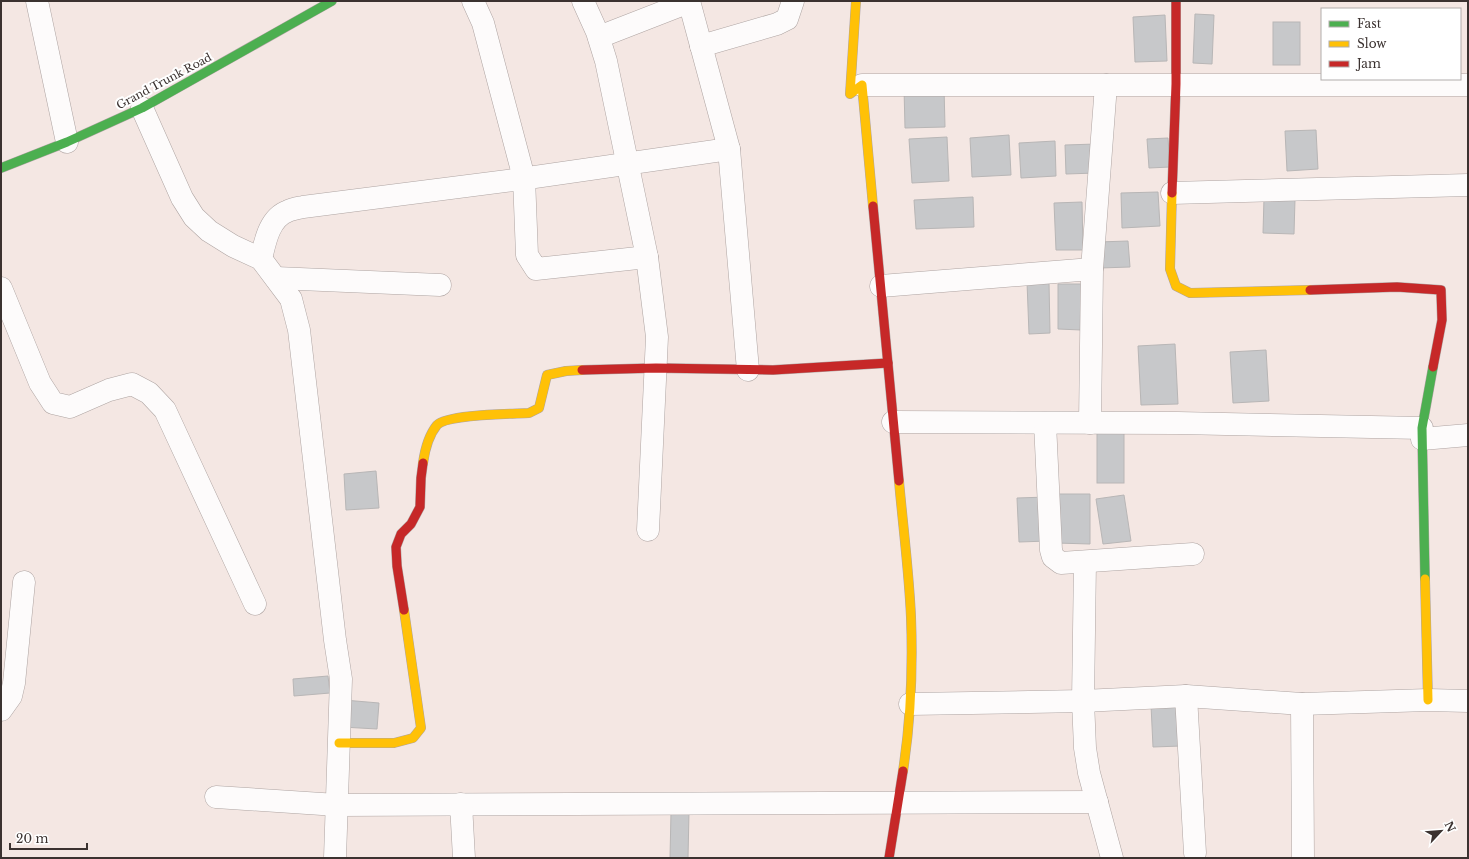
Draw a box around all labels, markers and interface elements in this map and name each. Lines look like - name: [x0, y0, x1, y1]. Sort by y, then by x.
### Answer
- legend: [1321, 8, 1461, 80]
- text: Fast: [1357, 16, 1382, 31]
- text: Slow: [1357, 36, 1387, 51]
- street label: Grand Trunk Road: [114, 50, 215, 112]
- text: Jam: [1355, 56, 1381, 71]
- north arrow: [1421, 811, 1461, 851]
- text: N: [1441, 819, 1459, 835]
- scale bar: [10, 825, 87, 851]
- text: 20 m: [16, 831, 48, 846]

